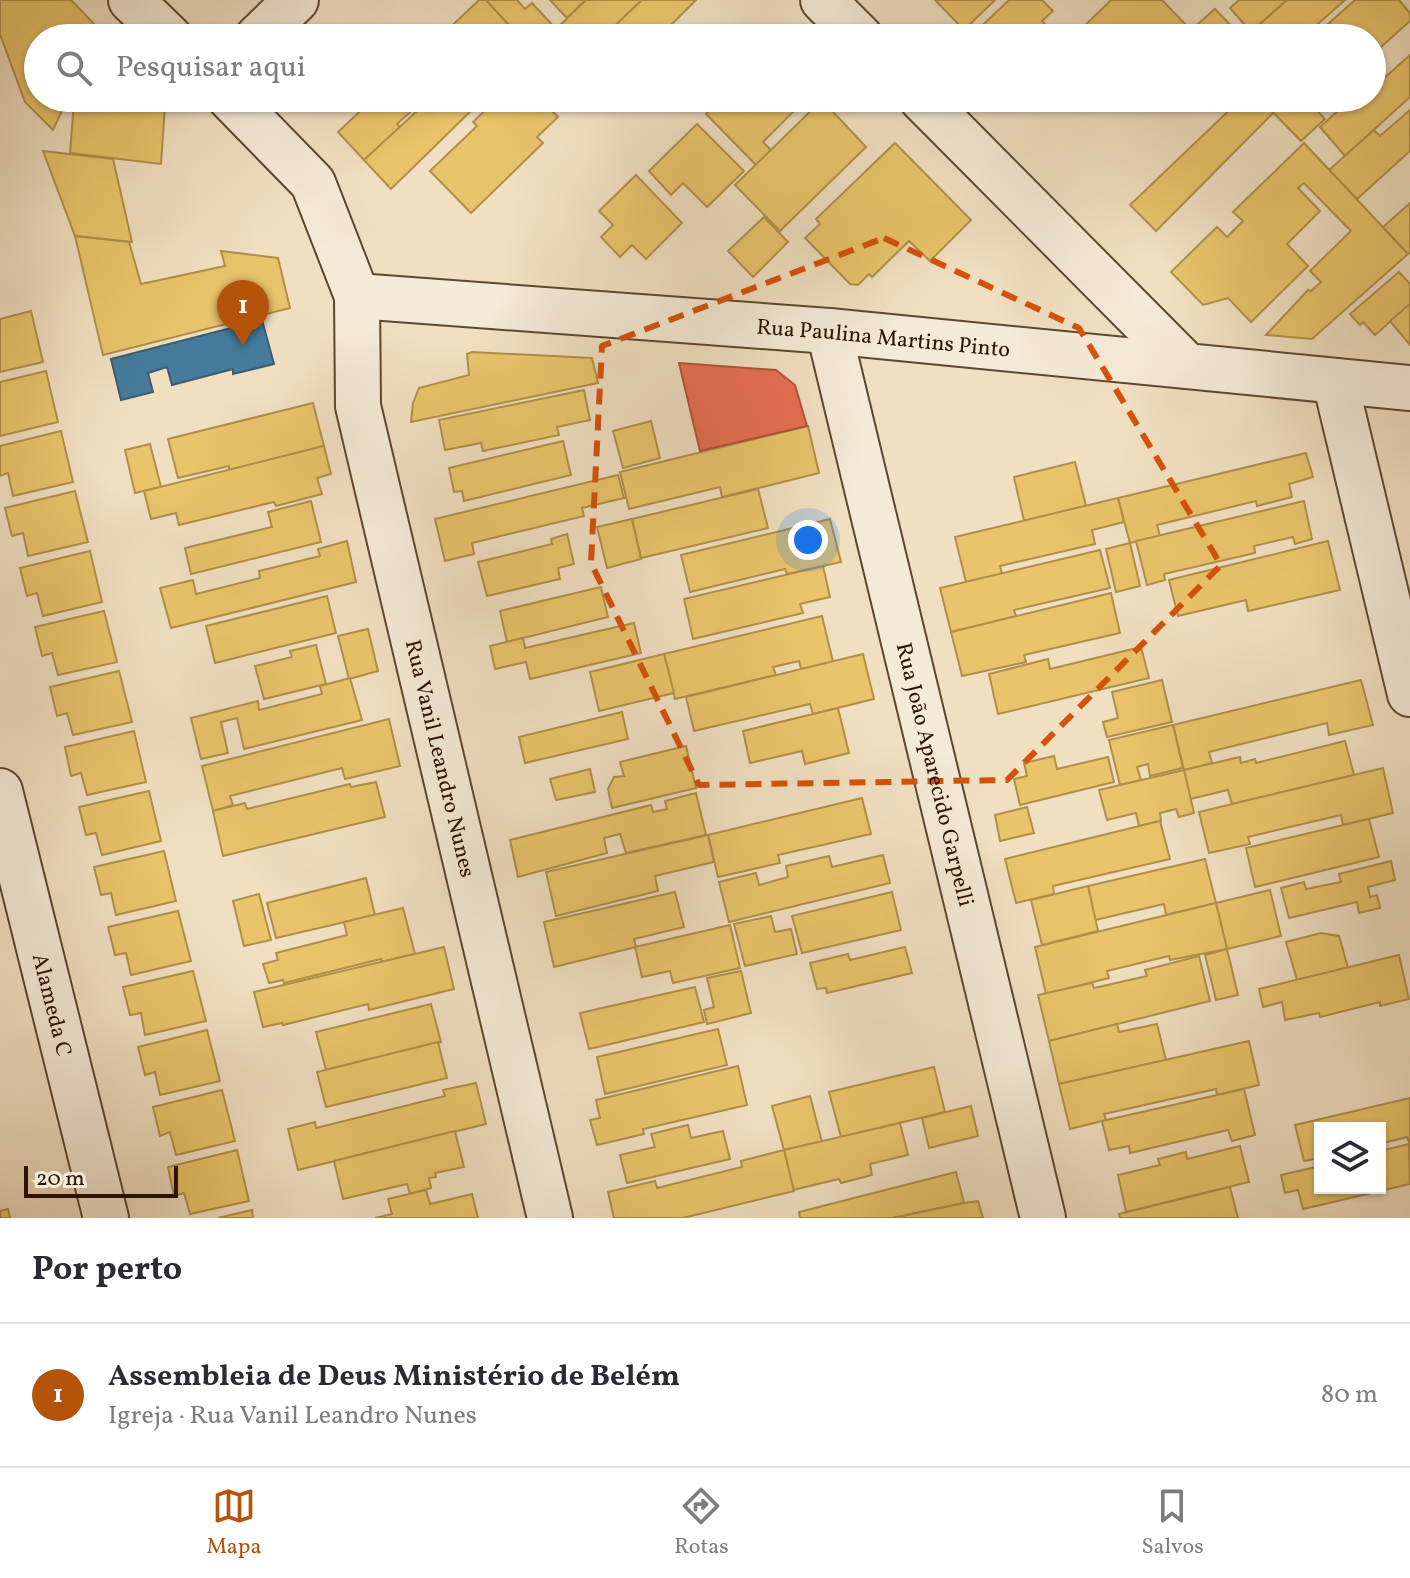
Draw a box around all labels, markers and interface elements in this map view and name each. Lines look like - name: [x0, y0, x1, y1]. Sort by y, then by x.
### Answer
- search box: [24, 24, 1386, 112]
- icon: search: [52, 46, 96, 90]
- text: Pesquisar aqui: [116, 47, 306, 89]
- pin: 1: [217, 280, 269, 346]
- street label: Rua Paulina Martins Pinto: [755, 313, 1011, 367]
- your location: [788, 520, 828, 560]
- street label: Rua Vanil Leandro Nunes: [396, 637, 482, 881]
- street label: Rua João Aparecido Garpelli: [887, 640, 980, 910]
- street label: Alameda C: [23, 950, 78, 1060]
- map controls: [1314, 1122, 1386, 1194]
- button: layers: [1314, 1122, 1386, 1194]
- scale bar: [24, 1162, 178, 1198]
- text: 20 m: [36, 1164, 85, 1195]
- text: Por perto: [32, 1247, 182, 1294]
- text: Assembleia de Deus Ministério de Belém: [108, 1356, 680, 1398]
- text: 1: [53, 1377, 63, 1413]
- text: 80 m: [1321, 1377, 1378, 1413]
- text: Igreja · Rua Vanil Leandro Nunes: [108, 1398, 477, 1434]
- tab: Mapa: [206, 1484, 261, 1563]
- tab: Rotas: [674, 1484, 729, 1563]
- tab: Salvos: [1141, 1484, 1204, 1563]

